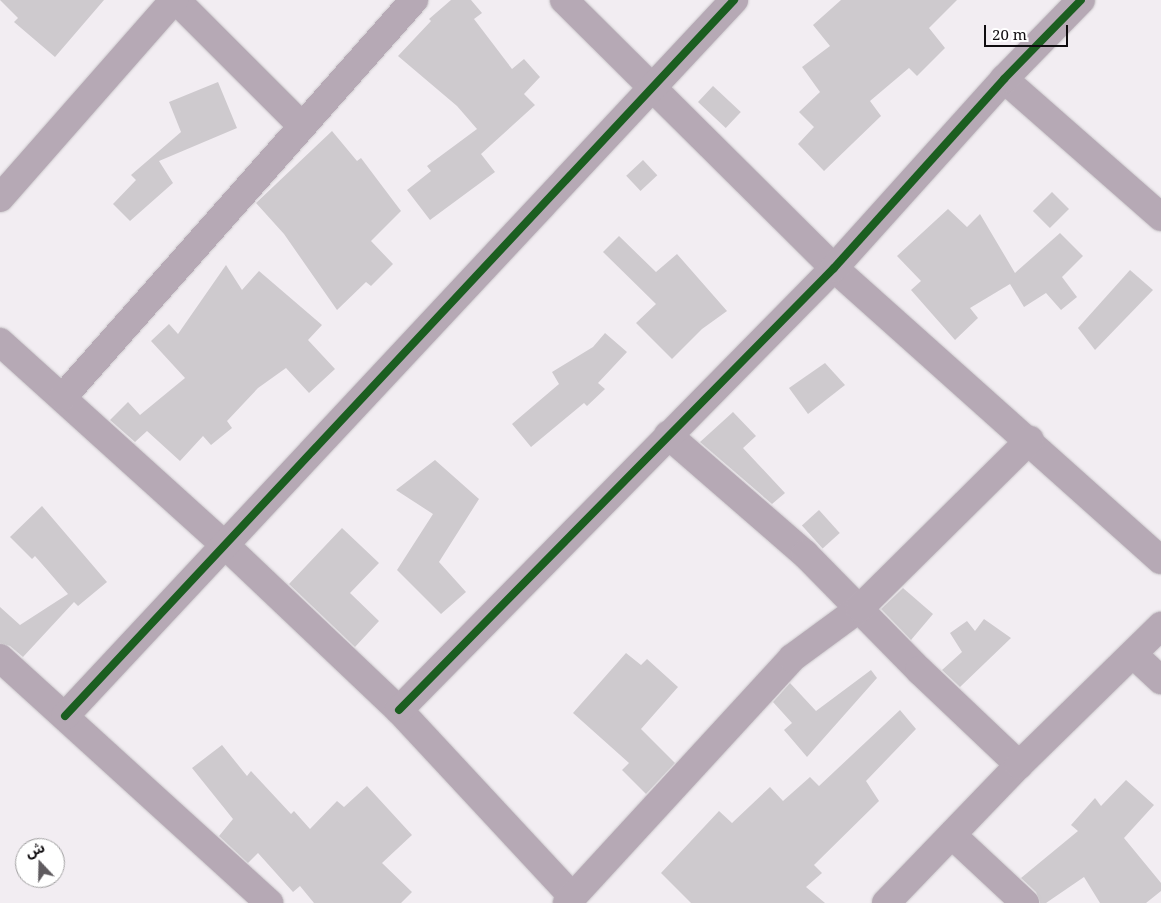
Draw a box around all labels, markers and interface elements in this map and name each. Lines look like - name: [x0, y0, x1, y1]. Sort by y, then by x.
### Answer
- scale bar: [986, 15, 1070, 47]
- text: 20 m: [992, 24, 1027, 44]
- text: ش: [22, 837, 47, 862]
- north arrow: [15, 838, 65, 888]

